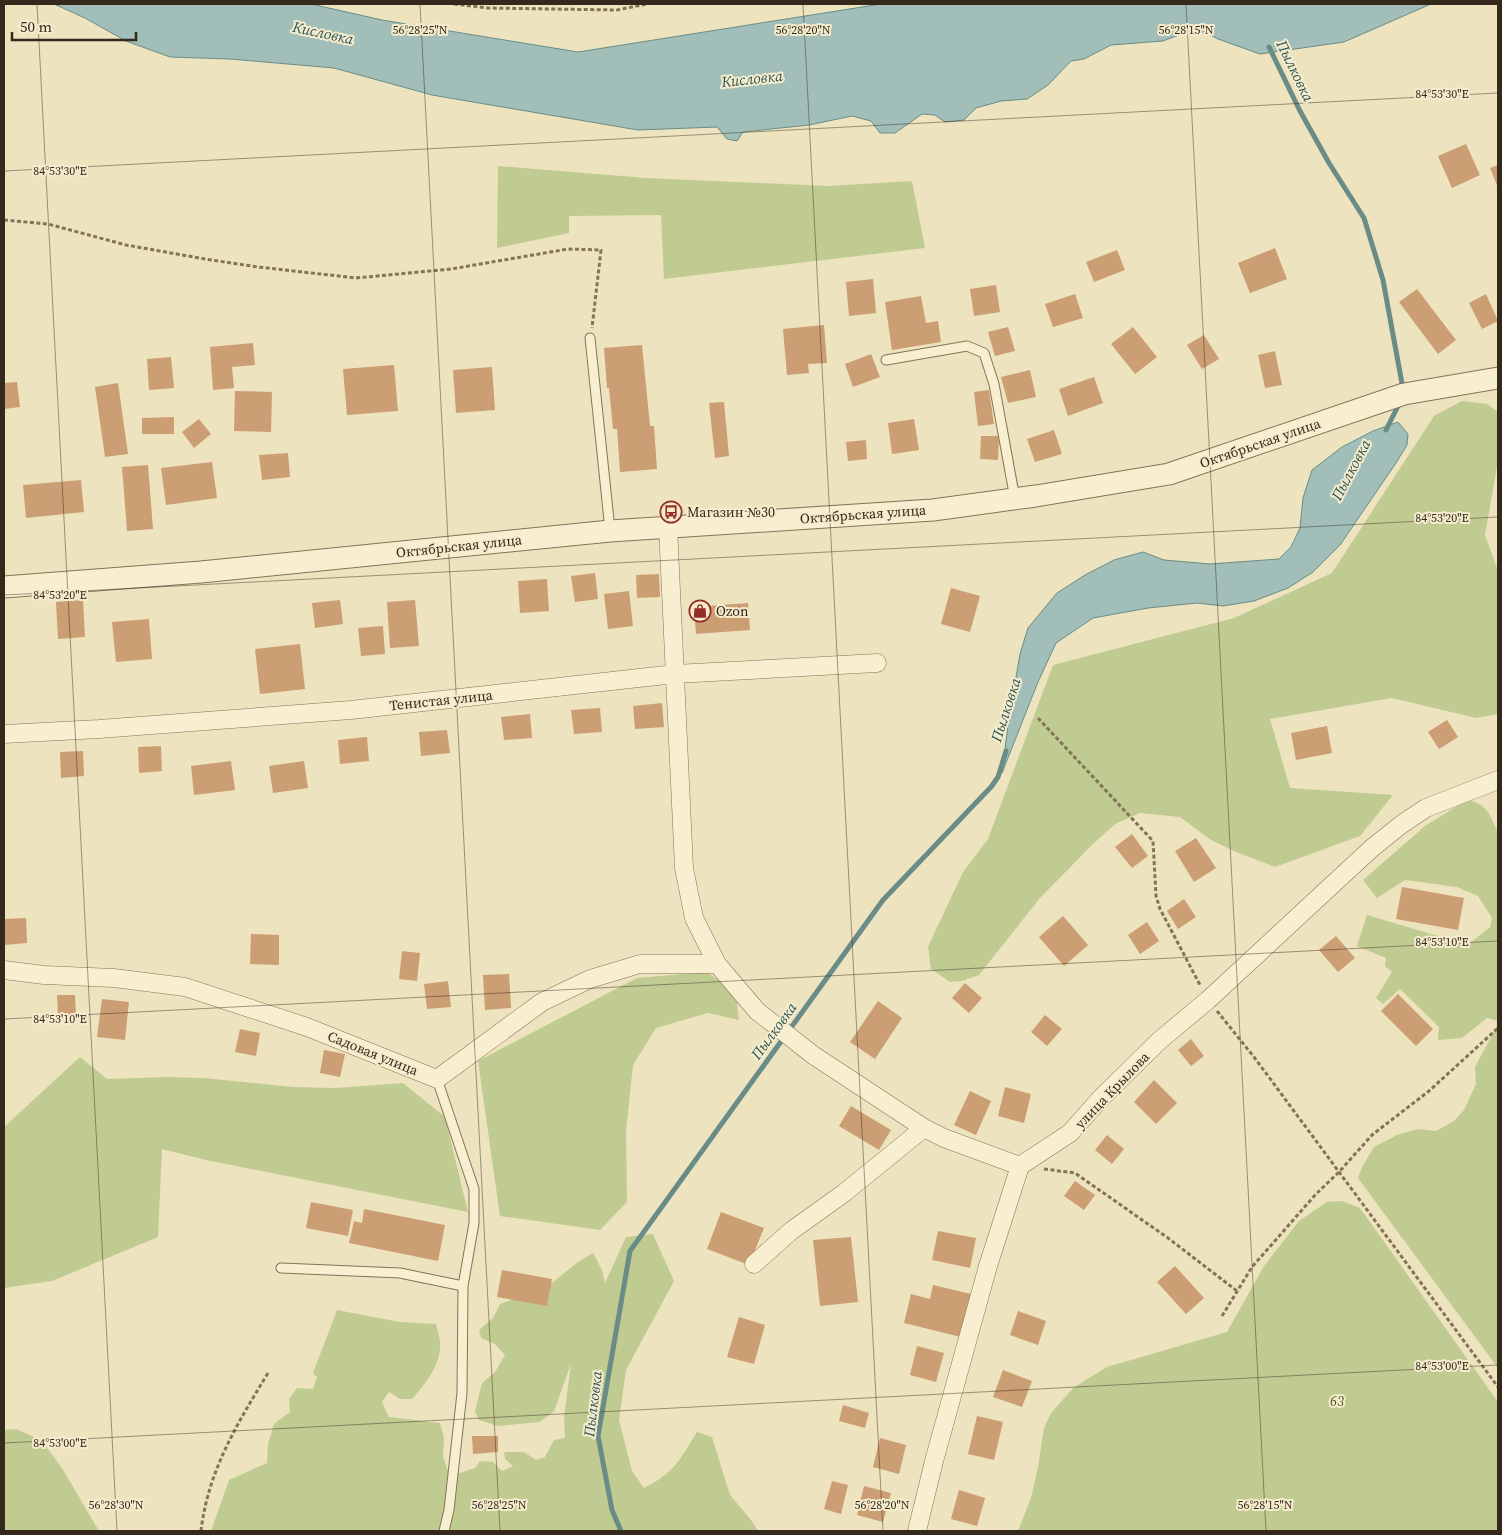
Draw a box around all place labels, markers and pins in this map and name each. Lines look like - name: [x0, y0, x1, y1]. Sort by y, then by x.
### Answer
- bus stop icon: Магазин №30: [659, 500, 683, 524]
- place label: Магазин №30: [687, 502, 775, 522]
- shop icon: Ozon: [688, 599, 712, 623]
- place label: Ozon: [716, 601, 749, 621]

